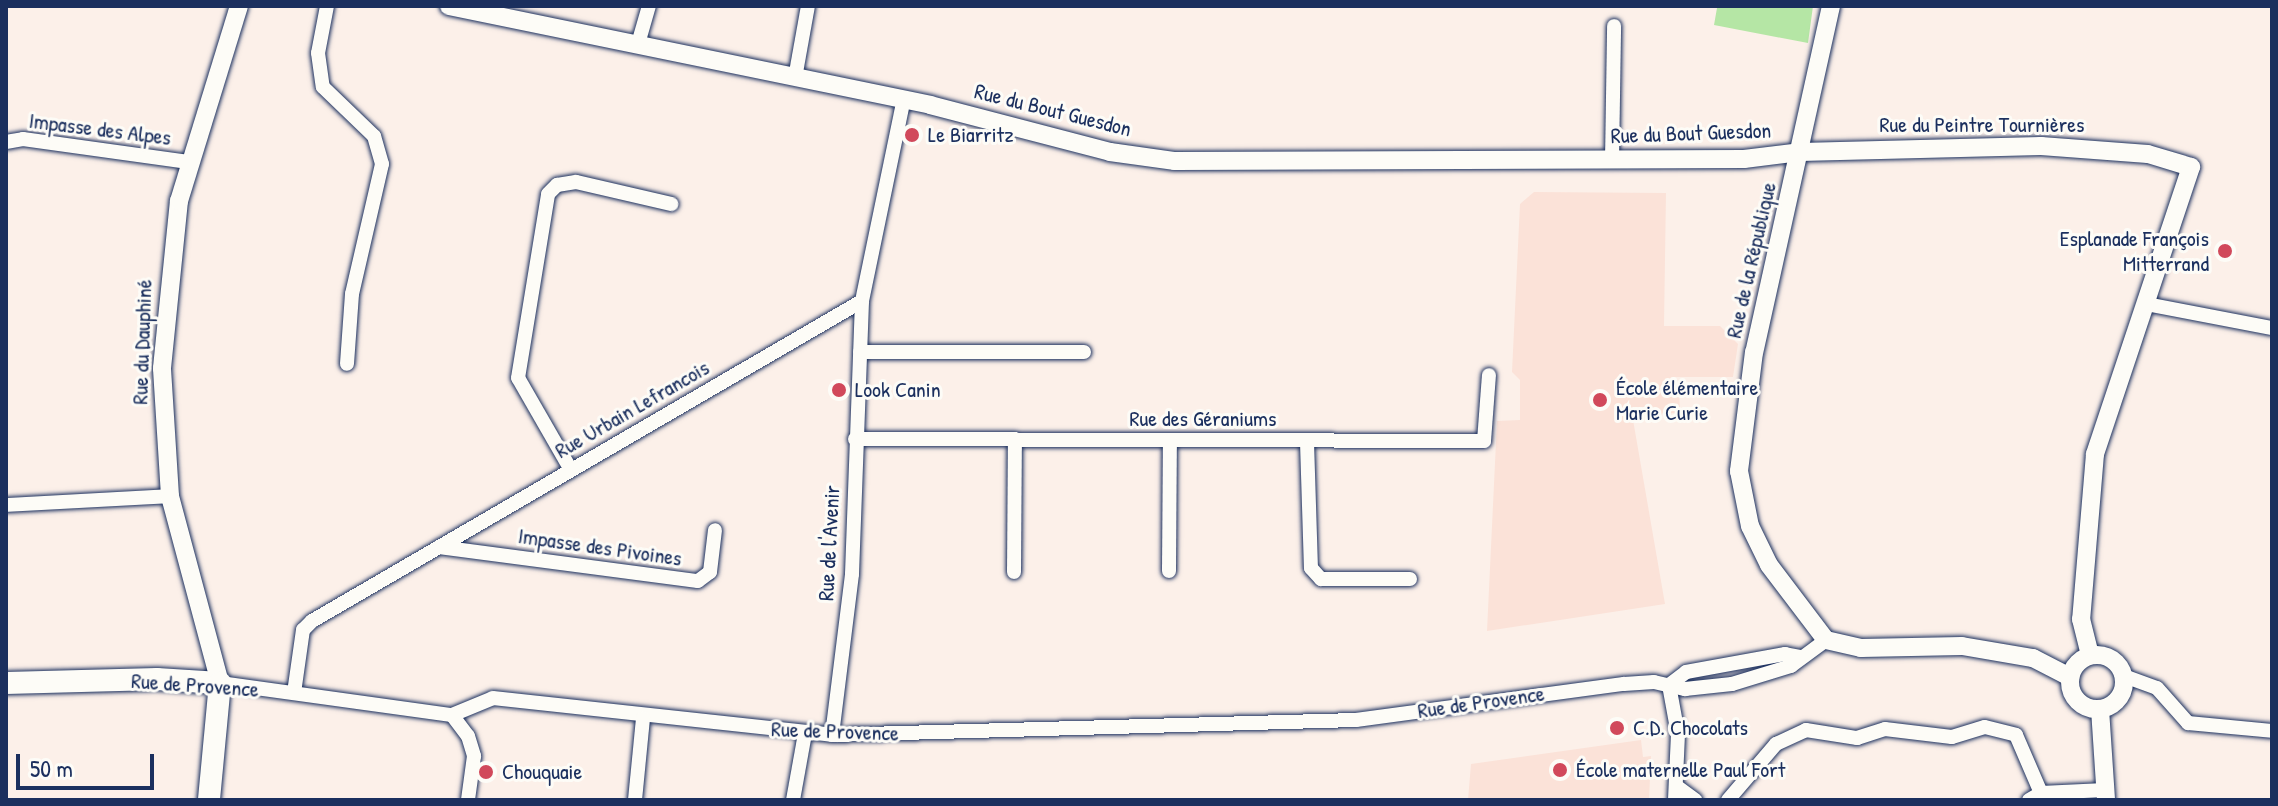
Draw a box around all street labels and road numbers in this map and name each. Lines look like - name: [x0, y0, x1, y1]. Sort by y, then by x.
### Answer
- street label: Rue du Bout Guesdon: [972, 78, 1134, 142]
- street label: Impasse des Alpes: [27, 107, 173, 151]
- street label: Rue du Peintre Tournières: [1880, 112, 2084, 138]
- street label: Rue du Bout Guesdon: [1610, 117, 1772, 149]
- street label: Rue de la République: [1720, 180, 1782, 340]
- street label: Rue du Dauphiné: [127, 279, 157, 405]
- street label: Rue Urbain Lefrancois: [550, 354, 714, 464]
- street label: Rue des Géraniums: [1130, 406, 1276, 432]
- street label: Rue de l'Avenir: [813, 484, 845, 602]
- street label: Impasse des Pivoines: [516, 522, 684, 572]
- street label: Rue de Provence: [130, 667, 260, 703]
- street label: Rue de Provence: [1416, 680, 1546, 724]
- street label: Rue de Provence: [771, 716, 899, 746]

